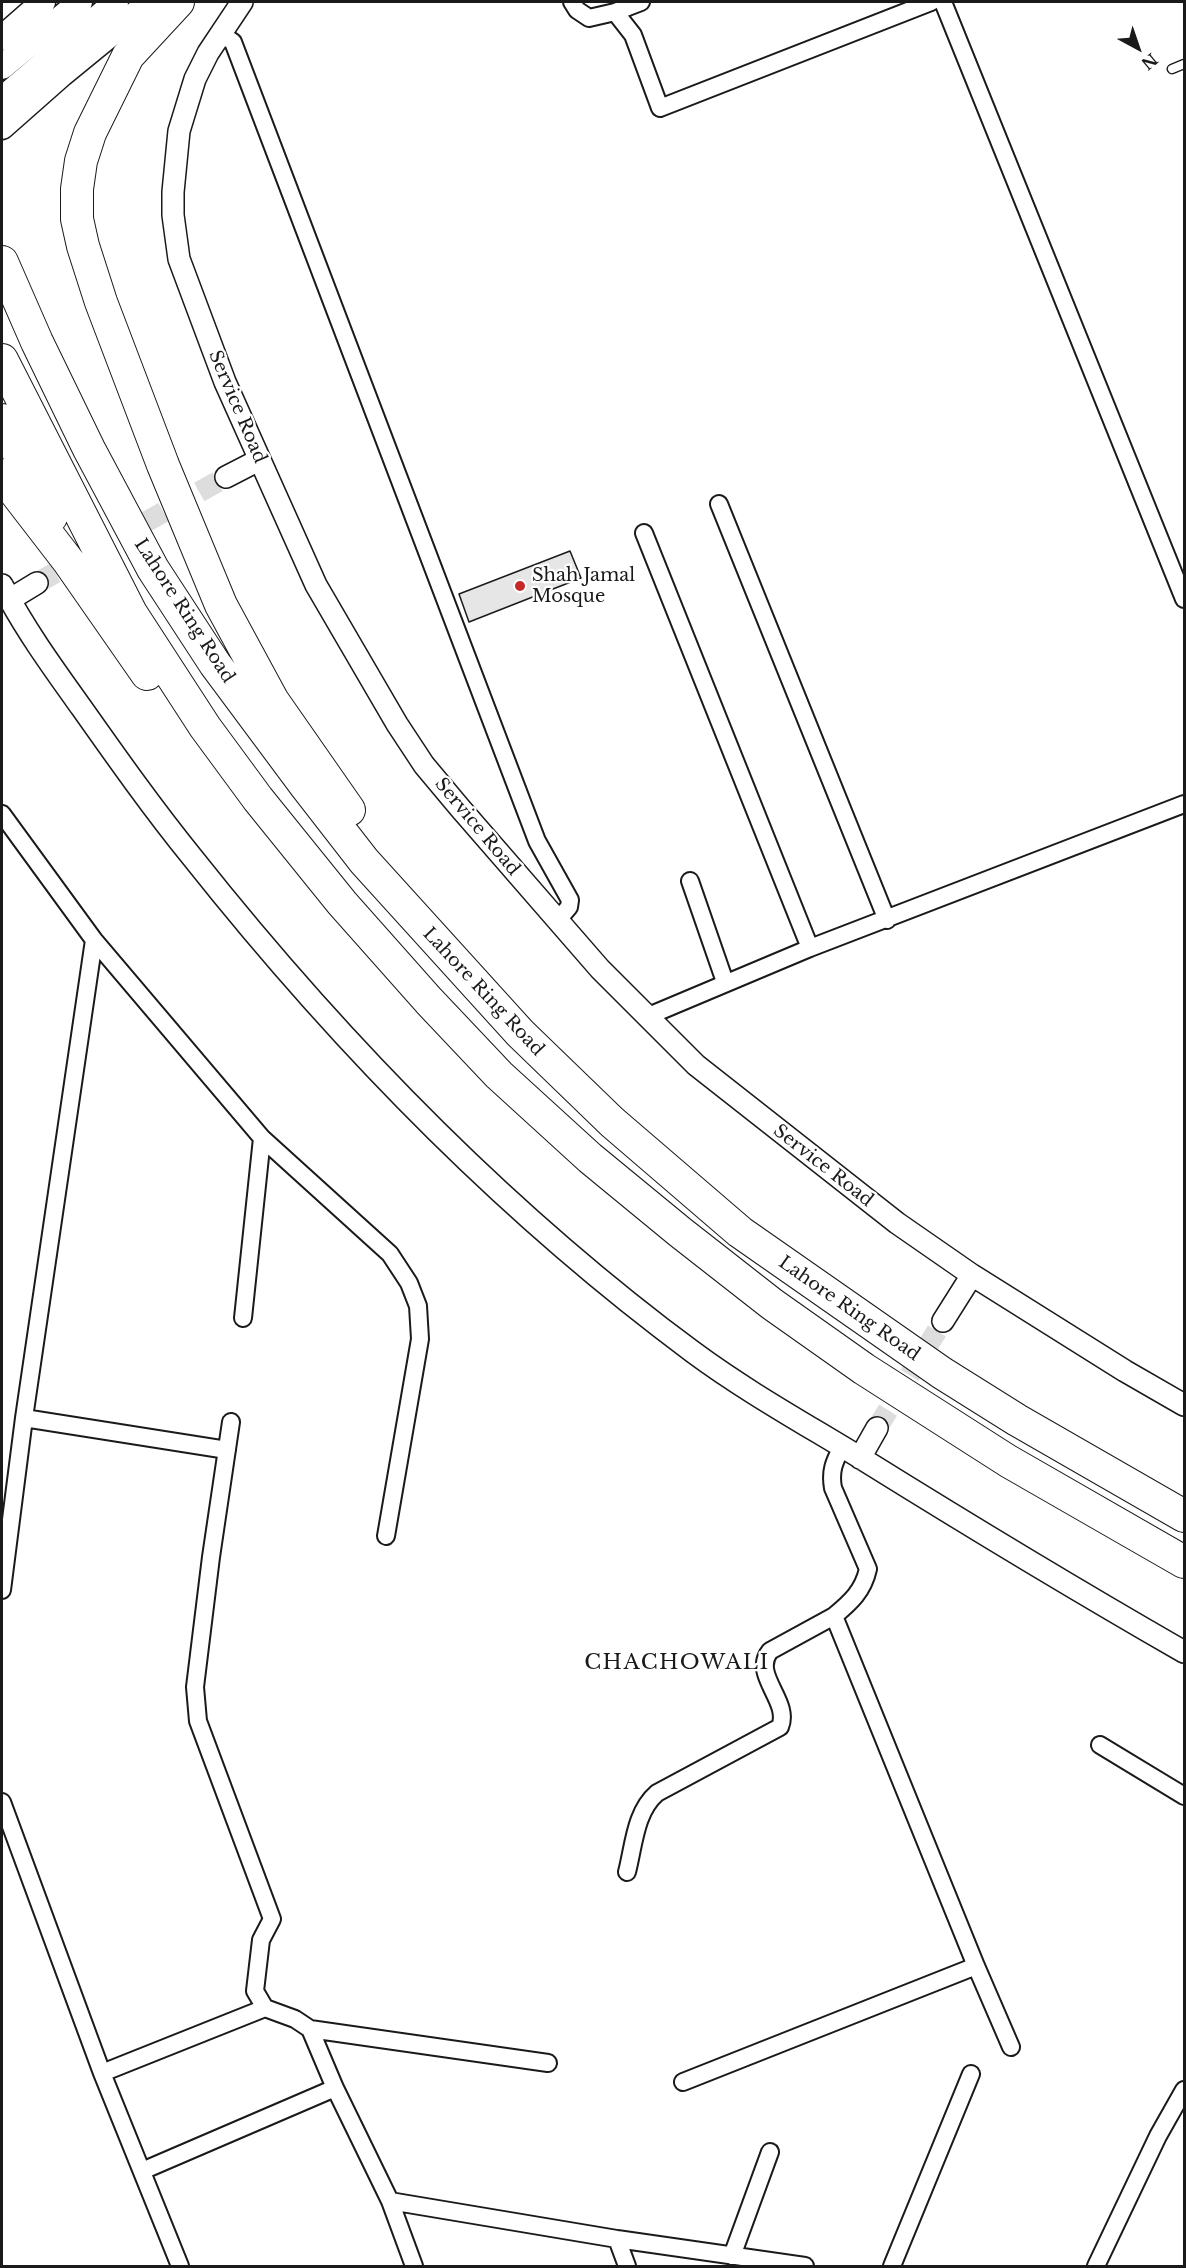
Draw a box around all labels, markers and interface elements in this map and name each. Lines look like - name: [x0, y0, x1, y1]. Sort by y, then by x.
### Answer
- north arrow: [1108, 18, 1168, 78]
- text: N: [1137, 49, 1162, 74]
- street label: Service Road: [203, 347, 271, 467]
- street label: Lahore Ring Road: [129, 535, 239, 687]
- place label: Shah Jamal Mosque: [532, 565, 635, 608]
- marker: Shah Jamal Mosque: [513, 579, 527, 593]
- street label: Service Road: [430, 774, 524, 880]
- street label: Lahore Ring Road: [418, 923, 548, 1061]
- street label: Service Road: [769, 1120, 877, 1212]
- street label: Lahore Ring Road: [774, 1252, 924, 1366]
- district label: CHACHOWALI: [584, 1650, 770, 1676]

